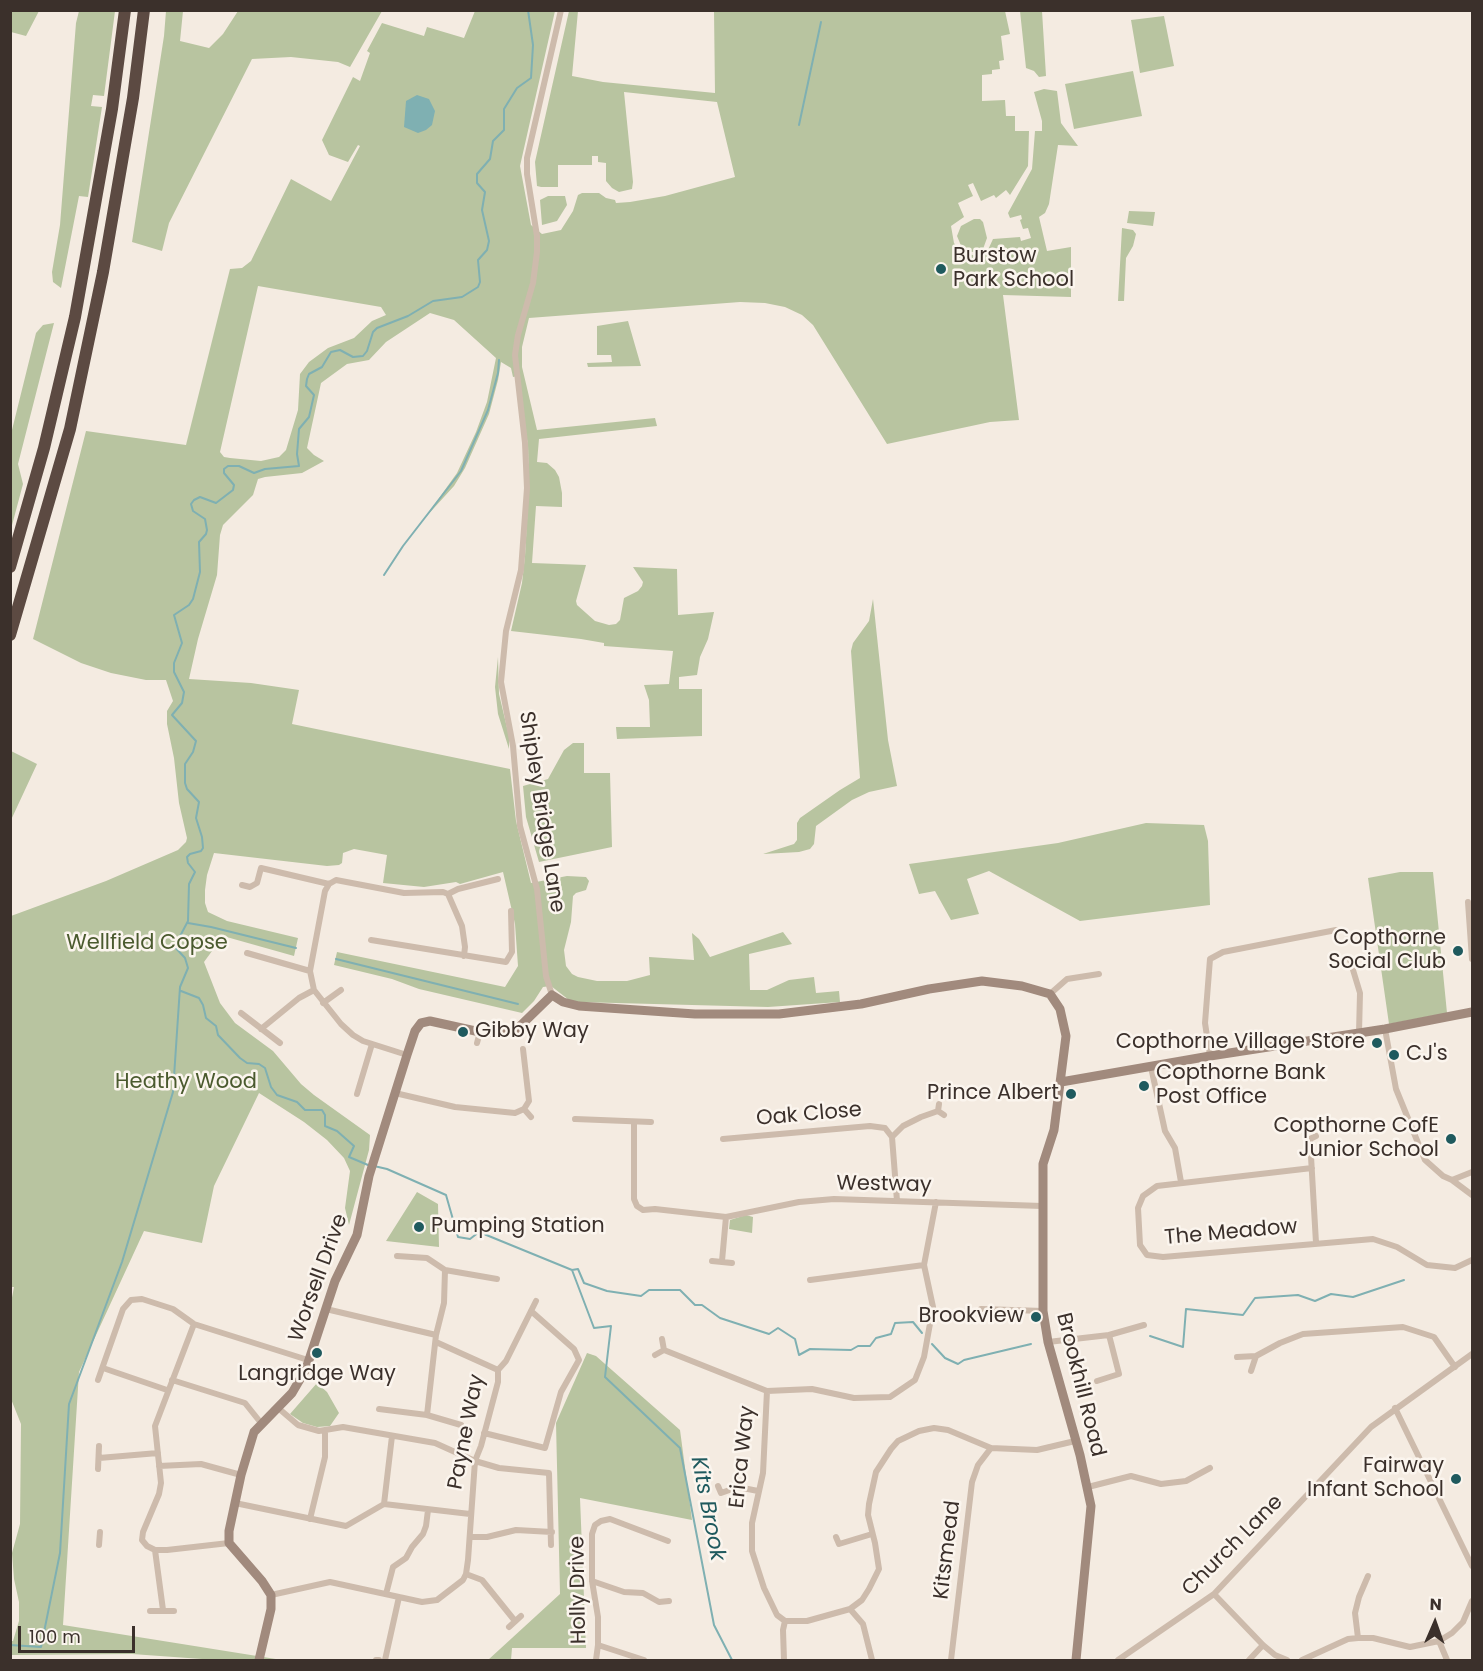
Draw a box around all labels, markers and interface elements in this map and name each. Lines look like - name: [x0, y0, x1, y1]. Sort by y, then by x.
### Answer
- place label: Burstow Park School: [953, 244, 1074, 294]
- marker: Burstow Park School: [934, 262, 948, 276]
- street label: Shipley Bridge Lane: [513, 710, 569, 914]
- place label: Copthorne Social Club: [1328, 926, 1446, 976]
- park label: Wellfield Copse: [66, 931, 228, 957]
- marker: Copthorne Social Club: [1451, 944, 1465, 958]
- place label: Gibby Way: [475, 1019, 589, 1045]
- marker: Gibby Way: [456, 1025, 470, 1039]
- place label: Copthorne Village Store: [1116, 1030, 1365, 1056]
- marker: Copthorne Village Store: [1370, 1036, 1384, 1050]
- place label: CJ's: [1406, 1042, 1448, 1068]
- marker: CJ's: [1387, 1048, 1401, 1062]
- place label: Copthorne Bank Post Office: [1156, 1061, 1326, 1111]
- park label: Heathy Wood: [115, 1070, 257, 1096]
- marker: Copthorne Bank Post Office: [1137, 1079, 1151, 1093]
- place label: Prince Albert: [927, 1081, 1059, 1107]
- marker: Prince Albert: [1064, 1087, 1078, 1101]
- street label: Oak Close: [755, 1098, 863, 1132]
- place label: Copthorne CofE Junior School: [1273, 1114, 1439, 1164]
- marker: Copthorne CofE Junior School: [1444, 1132, 1458, 1146]
- street label: Westway: [836, 1172, 932, 1198]
- street label: Worsell Drive: [284, 1211, 354, 1345]
- place label: Pumping Station: [431, 1214, 605, 1240]
- street label: The Meadow: [1163, 1215, 1299, 1251]
- marker: Pumping Station: [412, 1220, 426, 1234]
- place label: Brookview: [918, 1304, 1024, 1330]
- marker: Brookview: [1029, 1310, 1043, 1324]
- street label: Brookhill Road: [1050, 1310, 1110, 1460]
- marker: Langridge Way: [310, 1346, 324, 1360]
- place label: Langridge Way: [238, 1362, 396, 1388]
- street label: Payne Way: [443, 1372, 491, 1492]
- street label: Erica Way: [725, 1405, 761, 1509]
- place label: Fairway Infant School: [1307, 1454, 1444, 1504]
- water label: Kits Brook: [684, 1455, 730, 1563]
- marker: Fairway Infant School: [1449, 1472, 1463, 1486]
- street label: Church Lane: [1177, 1490, 1289, 1602]
- street label: Kitsmead: [929, 1499, 967, 1601]
- street label: Holly Drive: [565, 1536, 593, 1644]
- north arrow: [1405, 1593, 1465, 1653]
- text: N: [1429, 1593, 1442, 1616]
- scale bar: [21, 1614, 138, 1652]
- text: 100 m: [29, 1624, 81, 1649]

